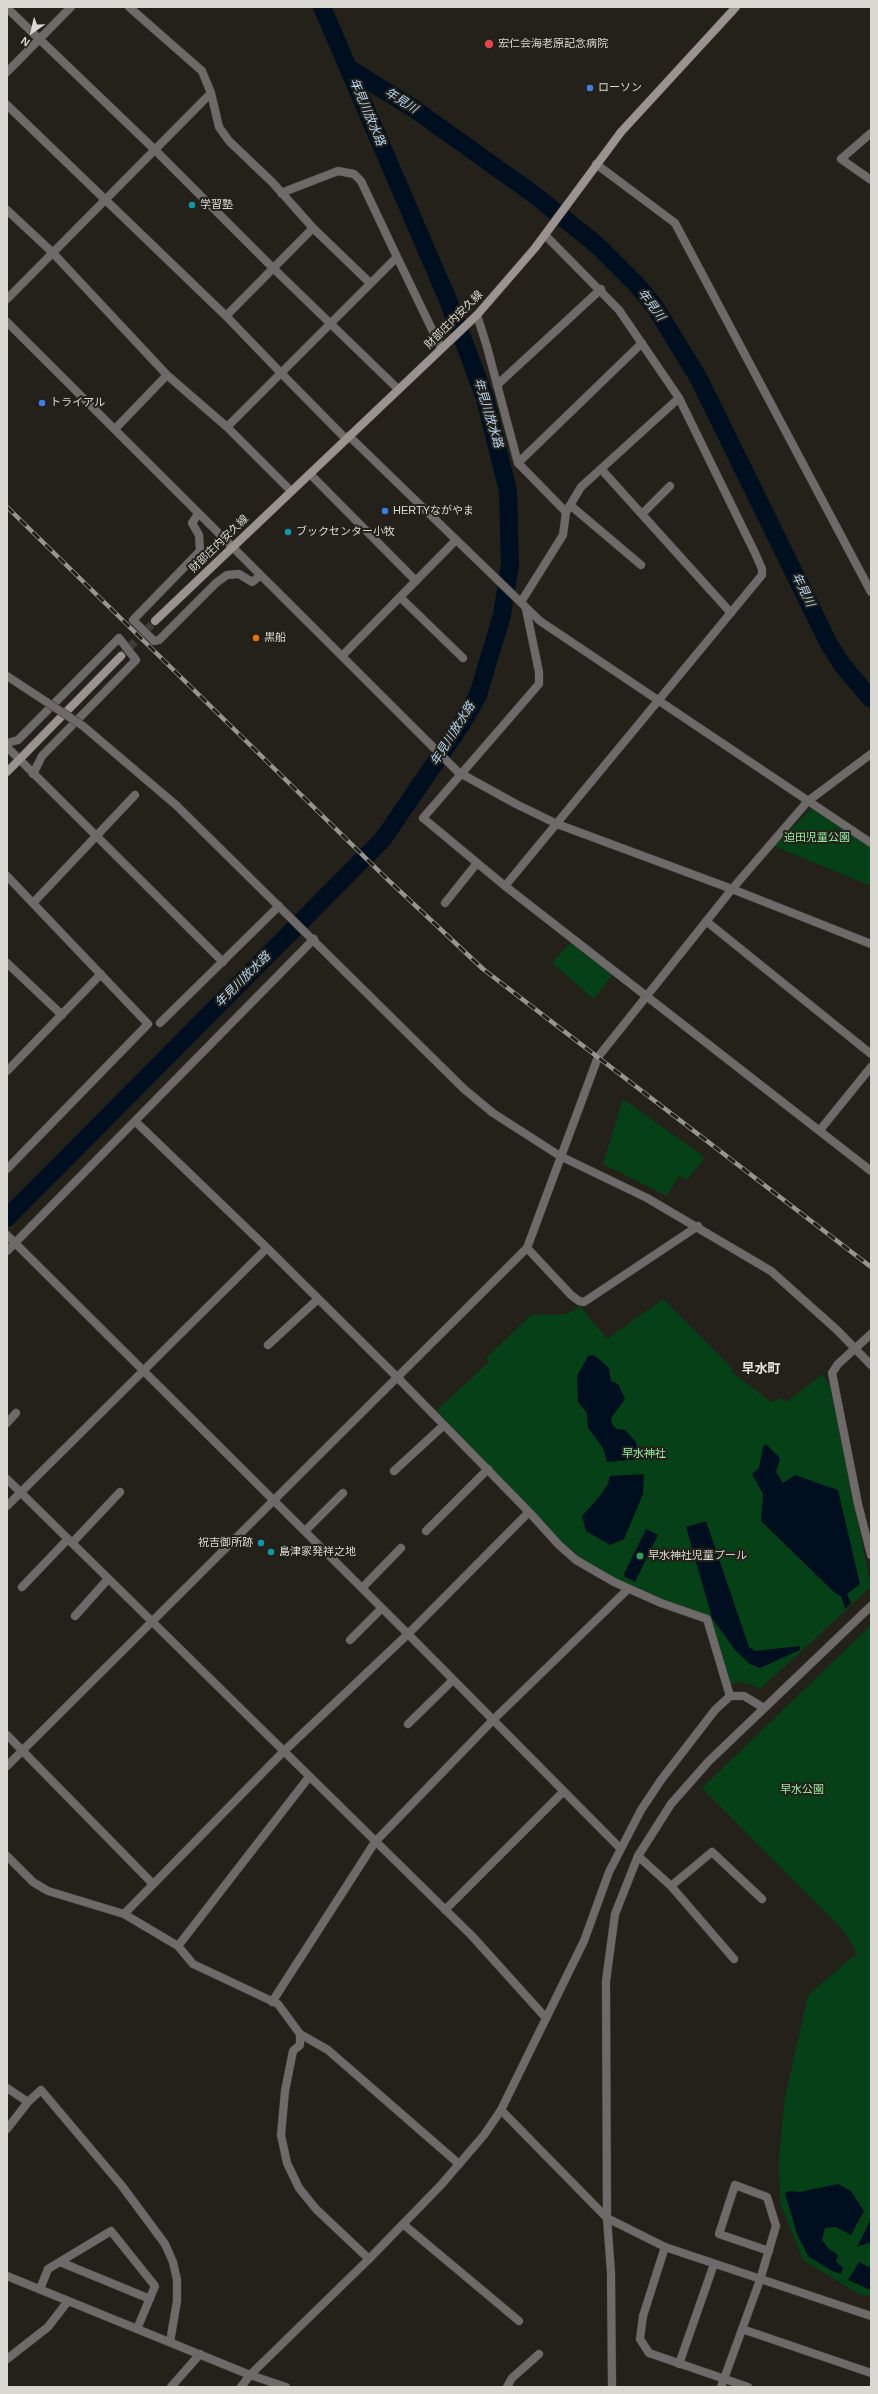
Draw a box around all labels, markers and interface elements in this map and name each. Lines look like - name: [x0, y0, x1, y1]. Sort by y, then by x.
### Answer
- north arrow: [12, 12, 52, 52]
- text: N: [19, 35, 32, 49]
- place label: 宏仁会海老原記念病院: [498, 37, 608, 51]
- marker: 宏仁会海老原記念病院: [483, 38, 495, 50]
- water label: 年見川放水路: [346, 76, 388, 148]
- place label: ローソン: [598, 81, 642, 95]
- marker: ローソン: [585, 83, 595, 93]
- water label: 年見川: [382, 85, 420, 117]
- place label: 学習塾: [200, 198, 233, 212]
- marker: 学習塾: [187, 200, 197, 210]
- water label: 年見川: [634, 286, 668, 324]
- street label: 財部庄内安久線: [422, 288, 486, 352]
- water label: 年見川放水路: [471, 376, 505, 450]
- place label: トライアル: [50, 396, 105, 410]
- marker: トライアル: [37, 398, 47, 408]
- place label: HERTYながやま: [393, 504, 474, 518]
- marker: HERTYながやま: [380, 506, 390, 516]
- street label: 財部庄内安久線: [187, 513, 251, 575]
- place label: ブックセンター小牧: [296, 525, 395, 539]
- marker: ブックセンター小牧: [283, 527, 293, 537]
- water label: 年見川: [789, 571, 817, 609]
- place label: 黒船: [264, 631, 286, 645]
- marker: 黒船: [251, 633, 261, 643]
- water label: 年見川放水路: [428, 700, 478, 768]
- park label: 迫田児童公園: [784, 831, 850, 845]
- water label: 年見川放水路: [212, 949, 274, 1011]
- district label: 早水町: [742, 1361, 780, 1377]
- park label: 早水神社: [622, 1447, 666, 1461]
- place label: 祝吉御所跡: [198, 1536, 253, 1550]
- marker: 祝吉御所跡: [256, 1538, 266, 1548]
- place label: 島津家発祥之地: [279, 1545, 356, 1559]
- marker: 島津家発祥之地: [266, 1547, 276, 1557]
- place label: 早水神社児童プール: [648, 1549, 747, 1563]
- marker: 早水神社児童プール: [635, 1551, 645, 1561]
- park label: 早水公園: [780, 1783, 824, 1797]

